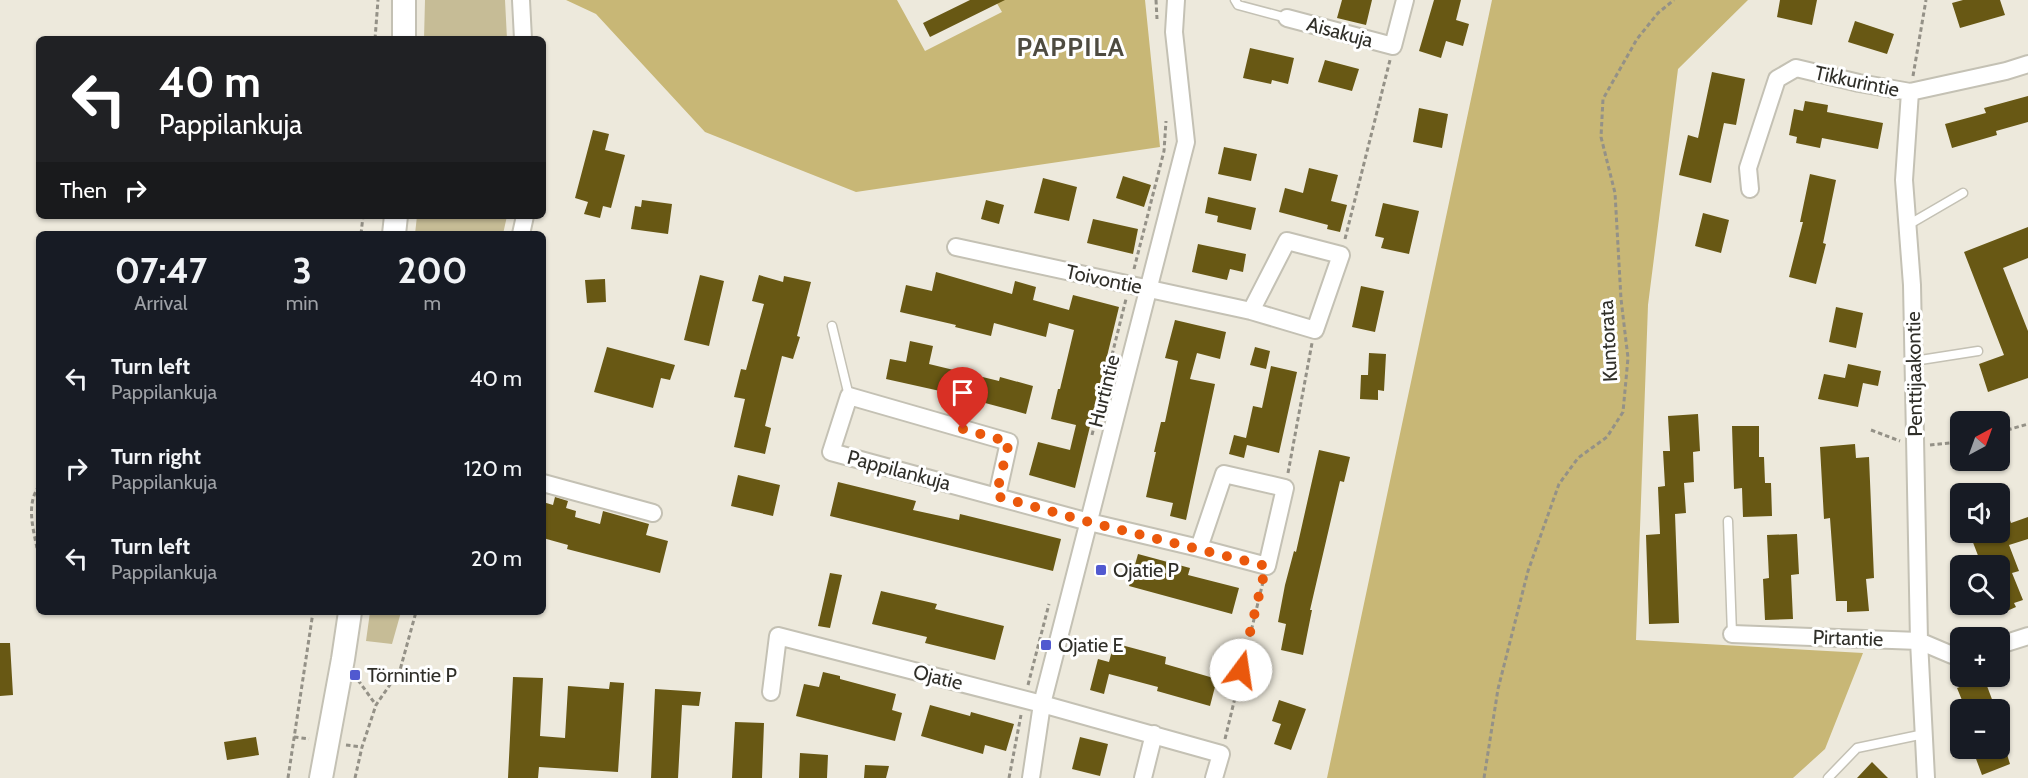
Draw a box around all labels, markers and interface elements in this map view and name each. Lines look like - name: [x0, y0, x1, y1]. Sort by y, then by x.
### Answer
- street label: Aisakuja: [1304, 12, 1376, 52]
- district label: PAPPILA: [1017, 31, 1125, 63]
- text: 40 m: [159, 56, 261, 108]
- icon: left: [60, 60, 138, 138]
- street label: Tikkurintie: [1812, 60, 1902, 102]
- text: Pappilankuja: [159, 108, 302, 141]
- icon: right: [119, 174, 152, 207]
- text: Then: [60, 177, 107, 204]
- text: 07:47: [115, 248, 207, 292]
- text: 3: [293, 248, 312, 292]
- text: 200: [397, 248, 467, 292]
- street label: Toivontie: [1064, 259, 1144, 299]
- text: Arrival: [134, 291, 188, 315]
- text: min: [286, 291, 319, 315]
- text: m: [424, 291, 441, 315]
- street label: Kuntorata: [1594, 299, 1622, 383]
- street label: Penttijaakontie: [1901, 311, 1927, 437]
- street label: Hurtintie: [1083, 352, 1125, 430]
- text: Turn left: [111, 353, 190, 380]
- icon: left: [60, 362, 93, 395]
- text: 40 m: [470, 365, 522, 392]
- pin: [937, 367, 988, 429]
- icon: arrive: [946, 376, 979, 409]
- text: Pappilankuja: [111, 380, 217, 404]
- north arrow: [1950, 411, 2010, 471]
- map controls: [1950, 411, 2010, 759]
- text: Turn right: [111, 443, 201, 470]
- street label: Pappilankuja: [845, 445, 954, 495]
- icon: right: [60, 452, 93, 485]
- text: 120 m: [464, 455, 522, 482]
- text: Pappilankuja: [111, 470, 217, 494]
- button: sound: [1950, 483, 2010, 543]
- text: Turn left: [111, 533, 190, 560]
- icon: left: [60, 542, 93, 575]
- text: 20 m: [471, 545, 522, 572]
- button: search: [1950, 555, 2010, 615]
- place label: Ojatie P: [1113, 558, 1179, 582]
- text: Pappilankuja: [111, 560, 217, 584]
- marker: Ojatie P: [1094, 563, 1108, 577]
- street label: Pirtantie: [1812, 625, 1884, 651]
- button: +: [1950, 627, 2010, 687]
- place label: Ojatie E: [1058, 633, 1124, 657]
- marker: Ojatie E: [1039, 638, 1053, 652]
- position arrow: [1209, 638, 1273, 702]
- street label: Ojatie: [911, 659, 965, 695]
- place label: Törnintie P: [367, 663, 457, 687]
- marker: Törnintie P: [348, 668, 362, 682]
- button: −: [1950, 699, 2010, 759]

